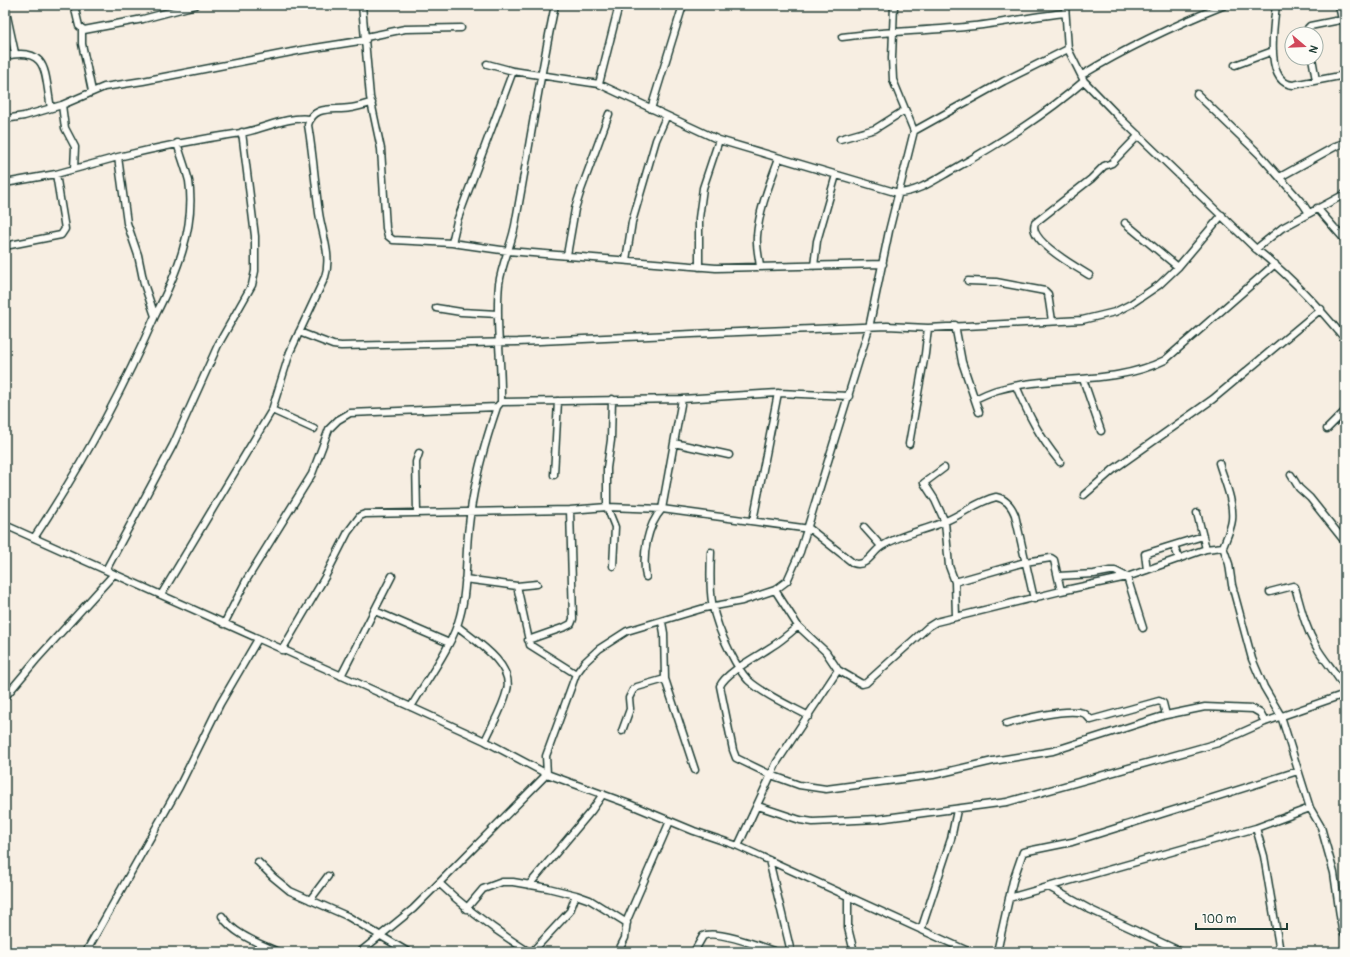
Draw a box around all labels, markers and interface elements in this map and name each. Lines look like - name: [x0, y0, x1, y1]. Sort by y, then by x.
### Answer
- north arrow: [1284, 26, 1324, 66]
- text: N: [1305, 43, 1320, 55]
- scale bar: [1196, 905, 1287, 931]
- text: 100 m: [1202, 912, 1237, 927]

